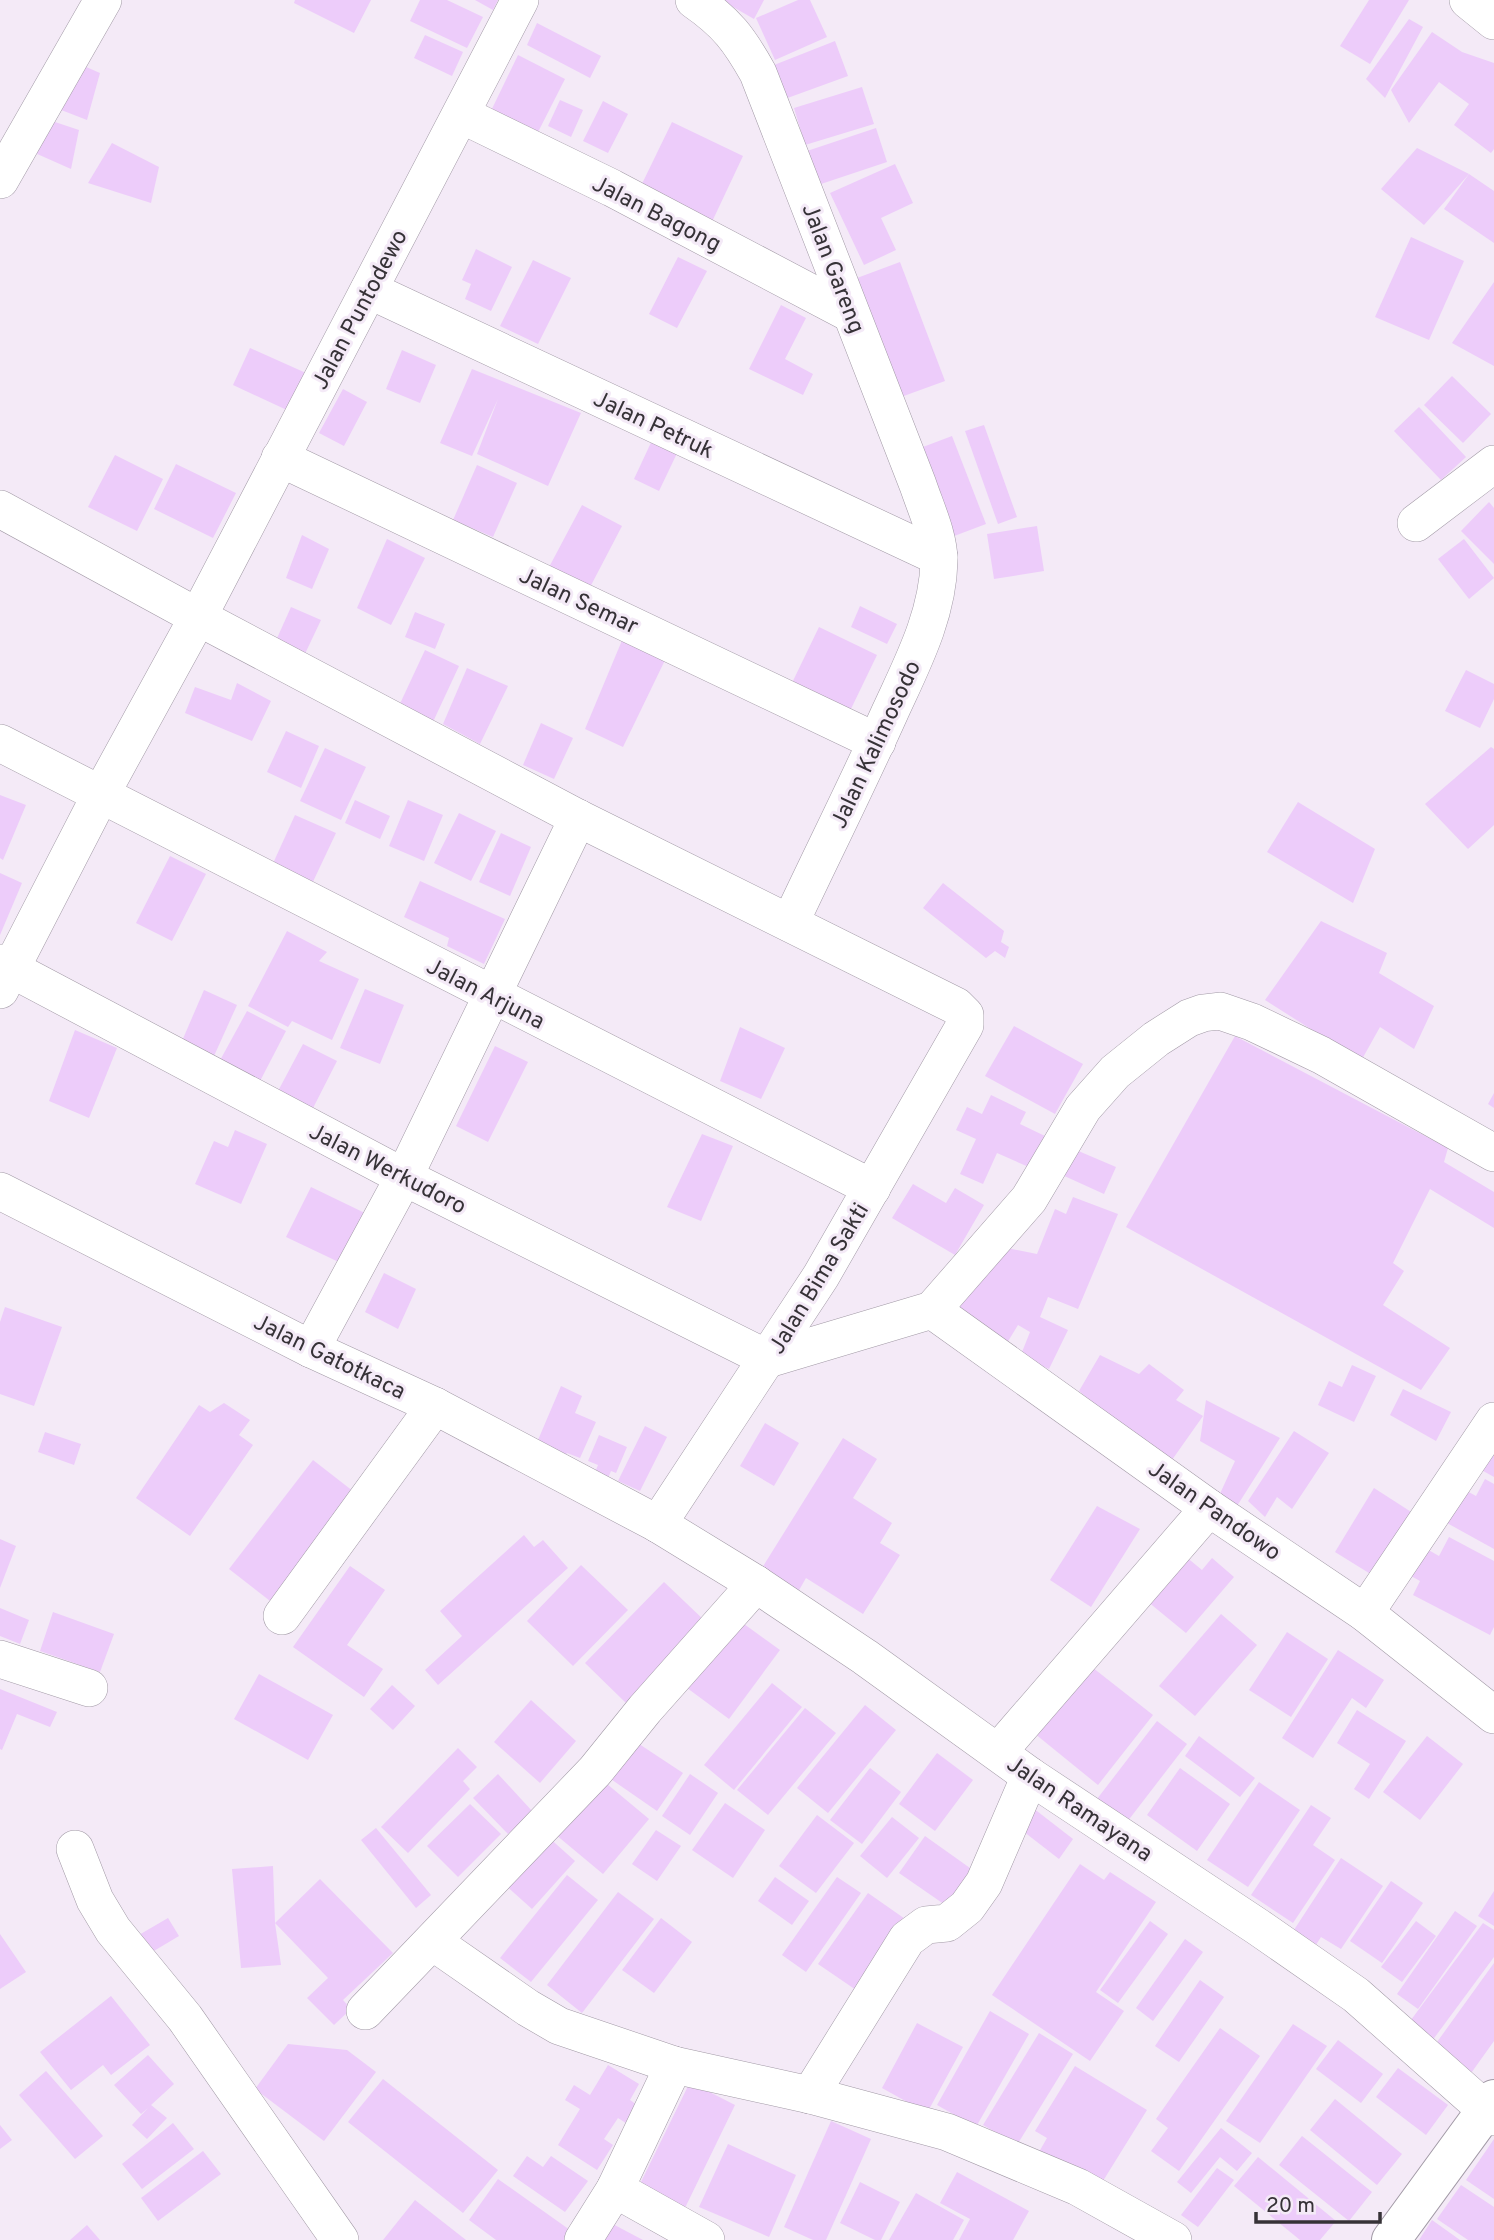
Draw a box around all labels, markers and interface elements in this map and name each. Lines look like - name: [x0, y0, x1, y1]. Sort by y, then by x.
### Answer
- street label: Jalan Bagong: [586, 170, 725, 260]
- street label: Jalan Gareng: [794, 200, 870, 338]
- street label: Jalan Puntodewo: [307, 225, 416, 395]
- street label: Jalan Petruk: [588, 386, 718, 467]
- street label: Jalan Semar: [514, 562, 642, 643]
- street label: Jalan Kalimosodo: [826, 656, 929, 834]
- street label: Jalan Arjuna: [421, 953, 549, 1037]
- street label: Jalan Werkudoro: [303, 1118, 470, 1222]
- street label: Jalan Bima Sakti: [764, 1198, 877, 1360]
- street label: Jalan Gatotkaca: [248, 1309, 410, 1408]
- street label: Jalan Pandowo: [1141, 1456, 1286, 1569]
- street label: Jalan Ramayana: [1000, 1751, 1157, 1870]
- scale bar: [1256, 2180, 1380, 2224]
- text: 20 m: [1266, 2193, 1315, 2220]

